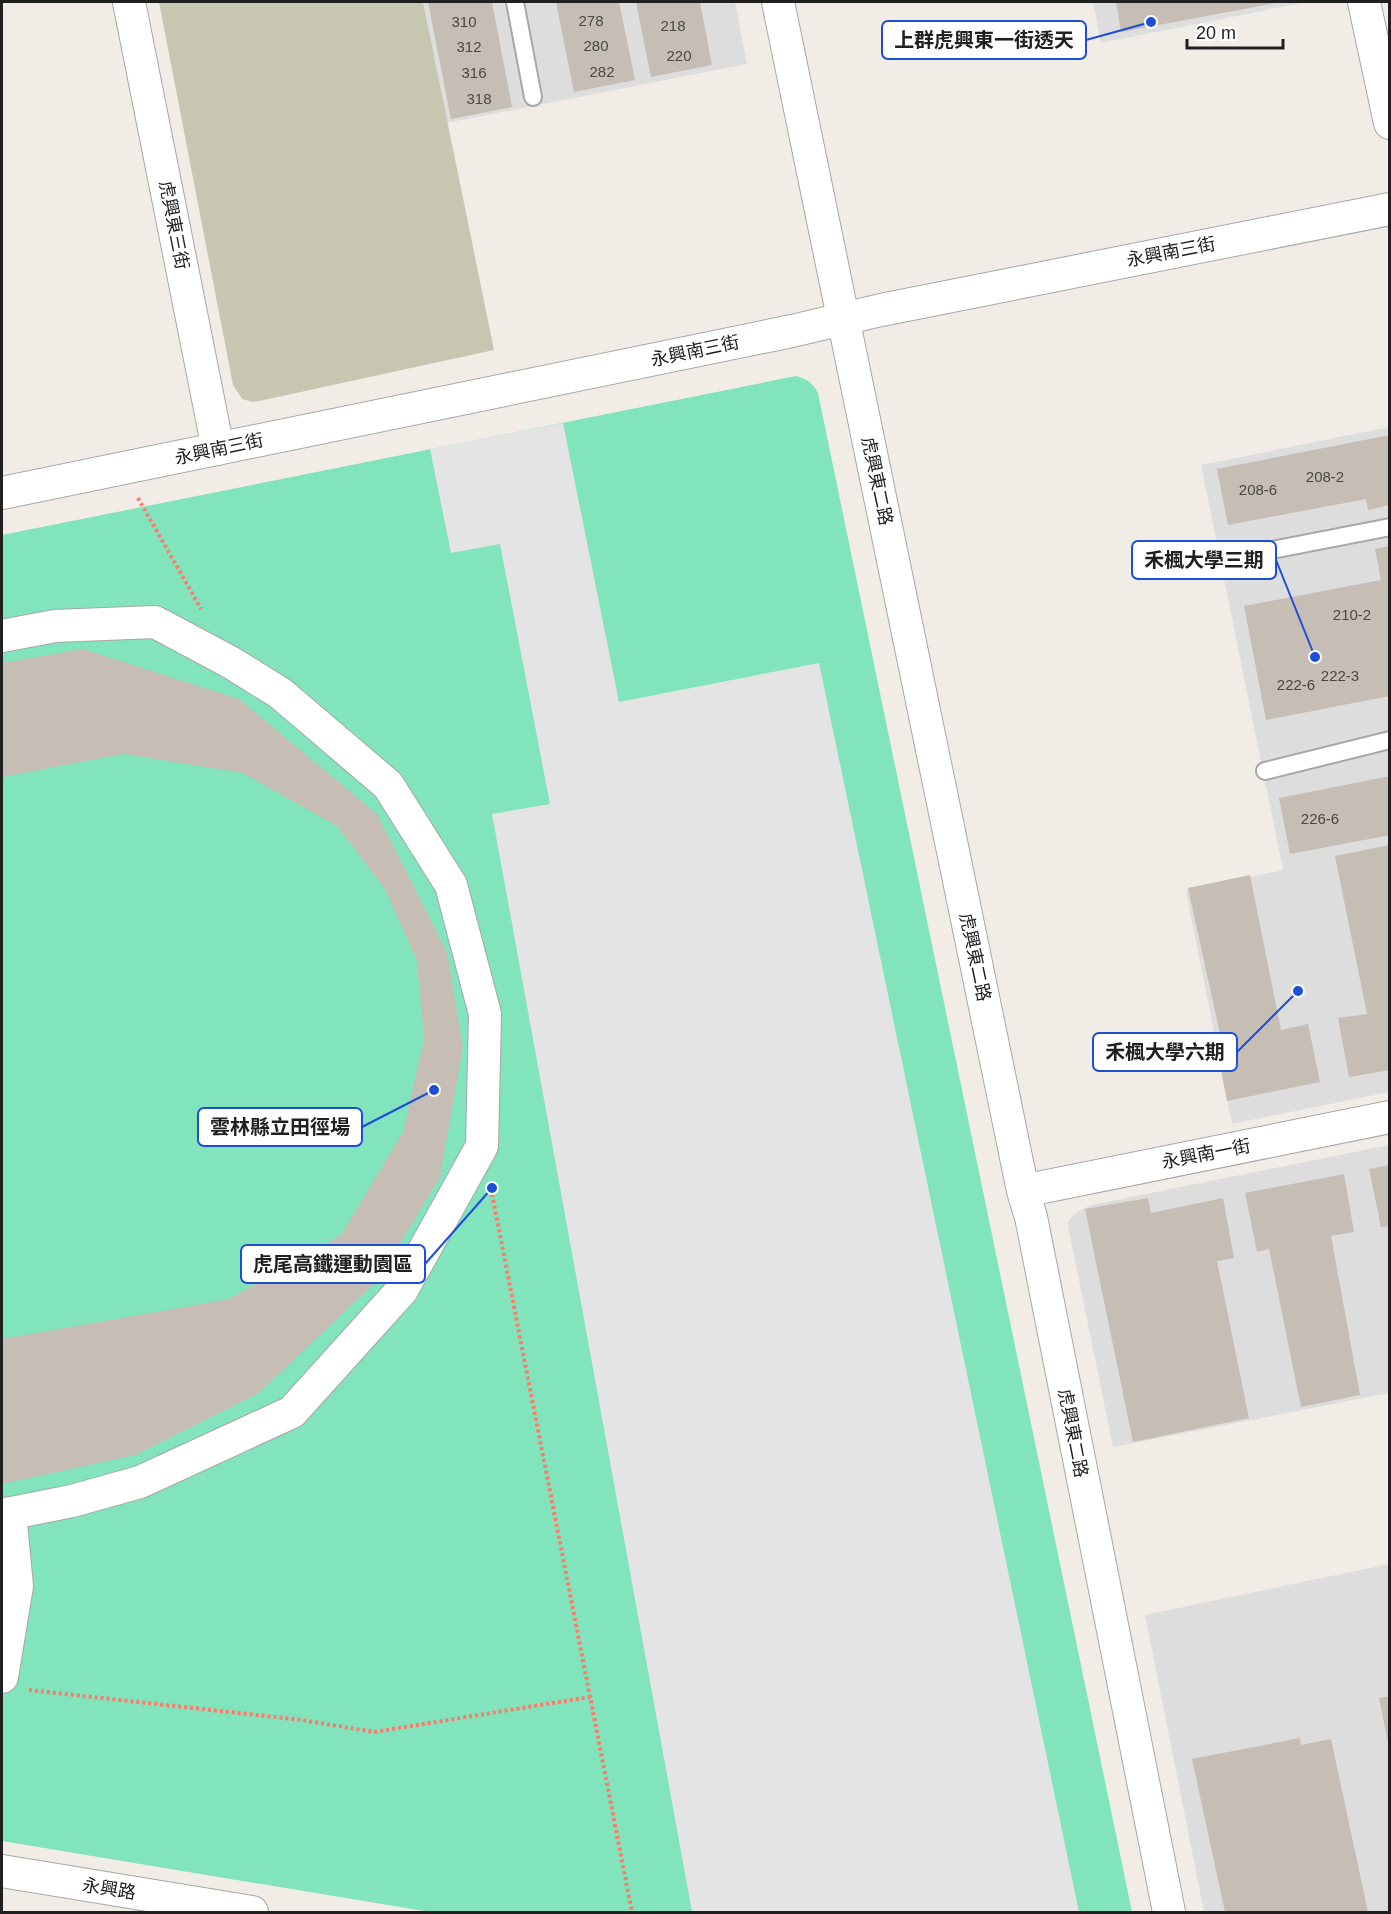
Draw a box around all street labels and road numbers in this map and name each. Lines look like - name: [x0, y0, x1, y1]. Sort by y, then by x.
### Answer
- street label: 虎興東三街: [156, 179, 192, 271]
- street label: 永興南三街: [1125, 234, 1217, 270]
- street label: 永興南三街: [649, 332, 741, 370]
- street label: 永興南三街: [173, 430, 265, 468]
- street label: 虎興東二路: [858, 435, 896, 527]
- street label: 虎興東二路: [956, 911, 994, 1003]
- street label: 永興南一街: [1160, 1136, 1252, 1172]
- street label: 虎興東二路: [1055, 1387, 1091, 1479]
- street label: 永興路: [81, 1875, 137, 1903]

